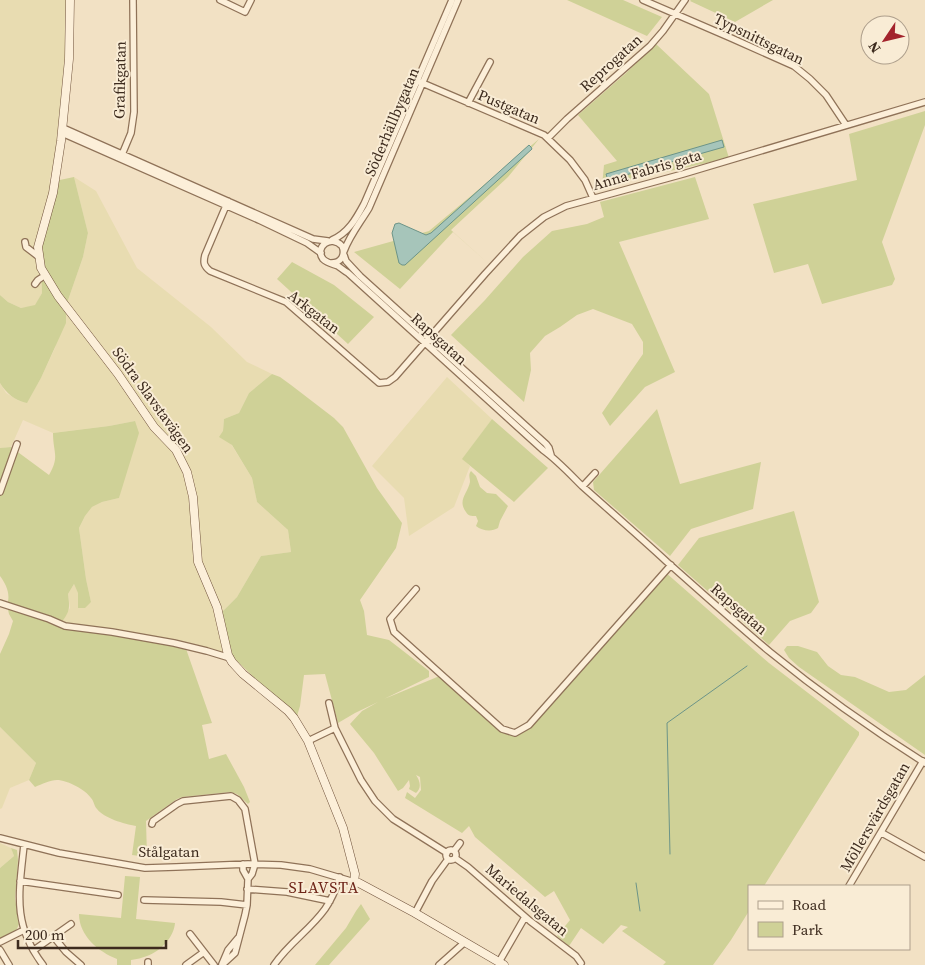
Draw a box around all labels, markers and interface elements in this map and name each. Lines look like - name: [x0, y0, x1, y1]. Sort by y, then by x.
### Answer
- street label: Typsnittsgatan: [711, 8, 808, 69]
- north arrow: [860, 15, 910, 65]
- street label: Reprogatan: [575, 29, 646, 96]
- text: N: [863, 38, 885, 57]
- street label: Grafikgatan: [108, 41, 131, 119]
- street label: Söderhällbygatan: [359, 64, 424, 179]
- street label: Pustgatan: [475, 84, 543, 129]
- street label: Anna Fabris gata: [590, 144, 704, 195]
- street label: Arkgatan: [284, 285, 345, 339]
- street label: Rapsgatan: [407, 308, 472, 370]
- street label: Södra Slavstavägen: [108, 342, 199, 457]
- street label: Rapsgatan: [706, 578, 772, 639]
- street label: Möllersvärdsgatan: [835, 758, 915, 875]
- street label: Stålgatan: [139, 841, 200, 862]
- street label: Mariedalsgatan: [481, 859, 573, 941]
- district label: SLAVSTA: [289, 876, 359, 898]
- legend: [748, 885, 910, 950]
- text: Road: [792, 894, 826, 915]
- scale bar: [18, 918, 165, 950]
- text: Park: [792, 919, 824, 940]
- text: 200 m: [25, 924, 65, 945]

